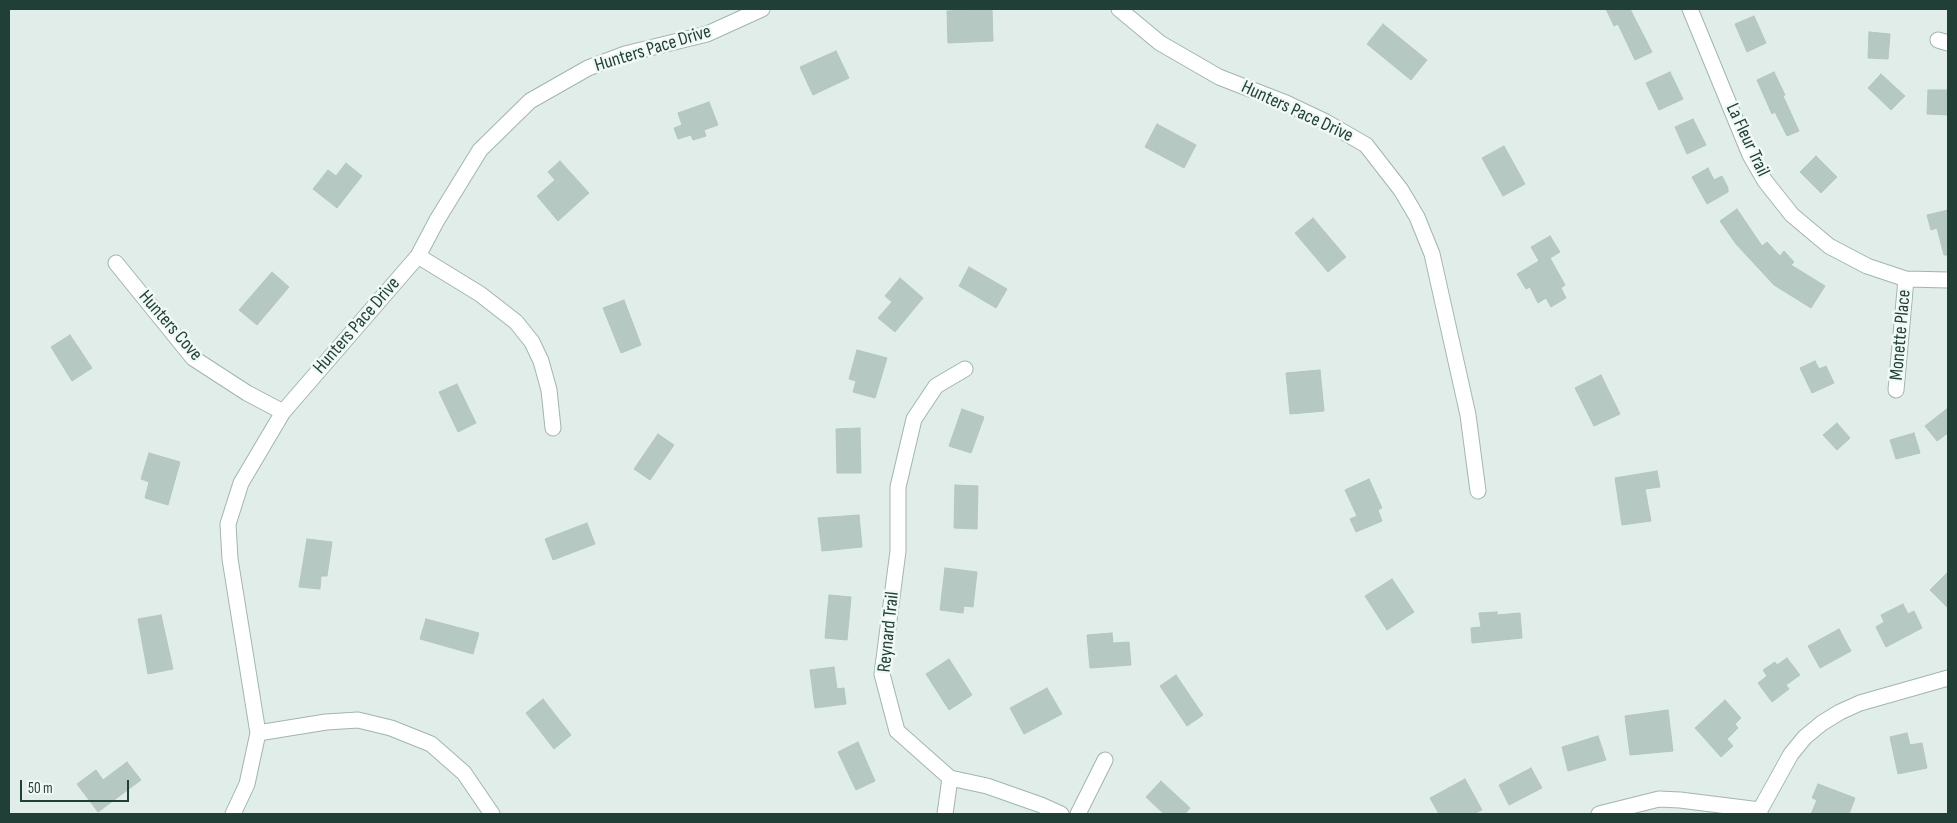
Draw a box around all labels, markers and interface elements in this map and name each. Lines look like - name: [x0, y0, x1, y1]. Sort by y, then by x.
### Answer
- street label: Hunters Pace Drive: [592, 20, 714, 78]
- street label: Hunters Pace Drive: [1238, 76, 1356, 148]
- street label: La Fleur Trail: [1720, 100, 1774, 180]
- street label: Hunters Pace Drive: [309, 273, 405, 379]
- street label: Hunters Cove: [133, 286, 207, 366]
- street label: Monette Place: [1886, 289, 1916, 381]
- street label: Reynard Trail: [873, 591, 905, 673]
- scale bar: [22, 770, 131, 802]
- text: 50 m: [28, 779, 53, 798]

